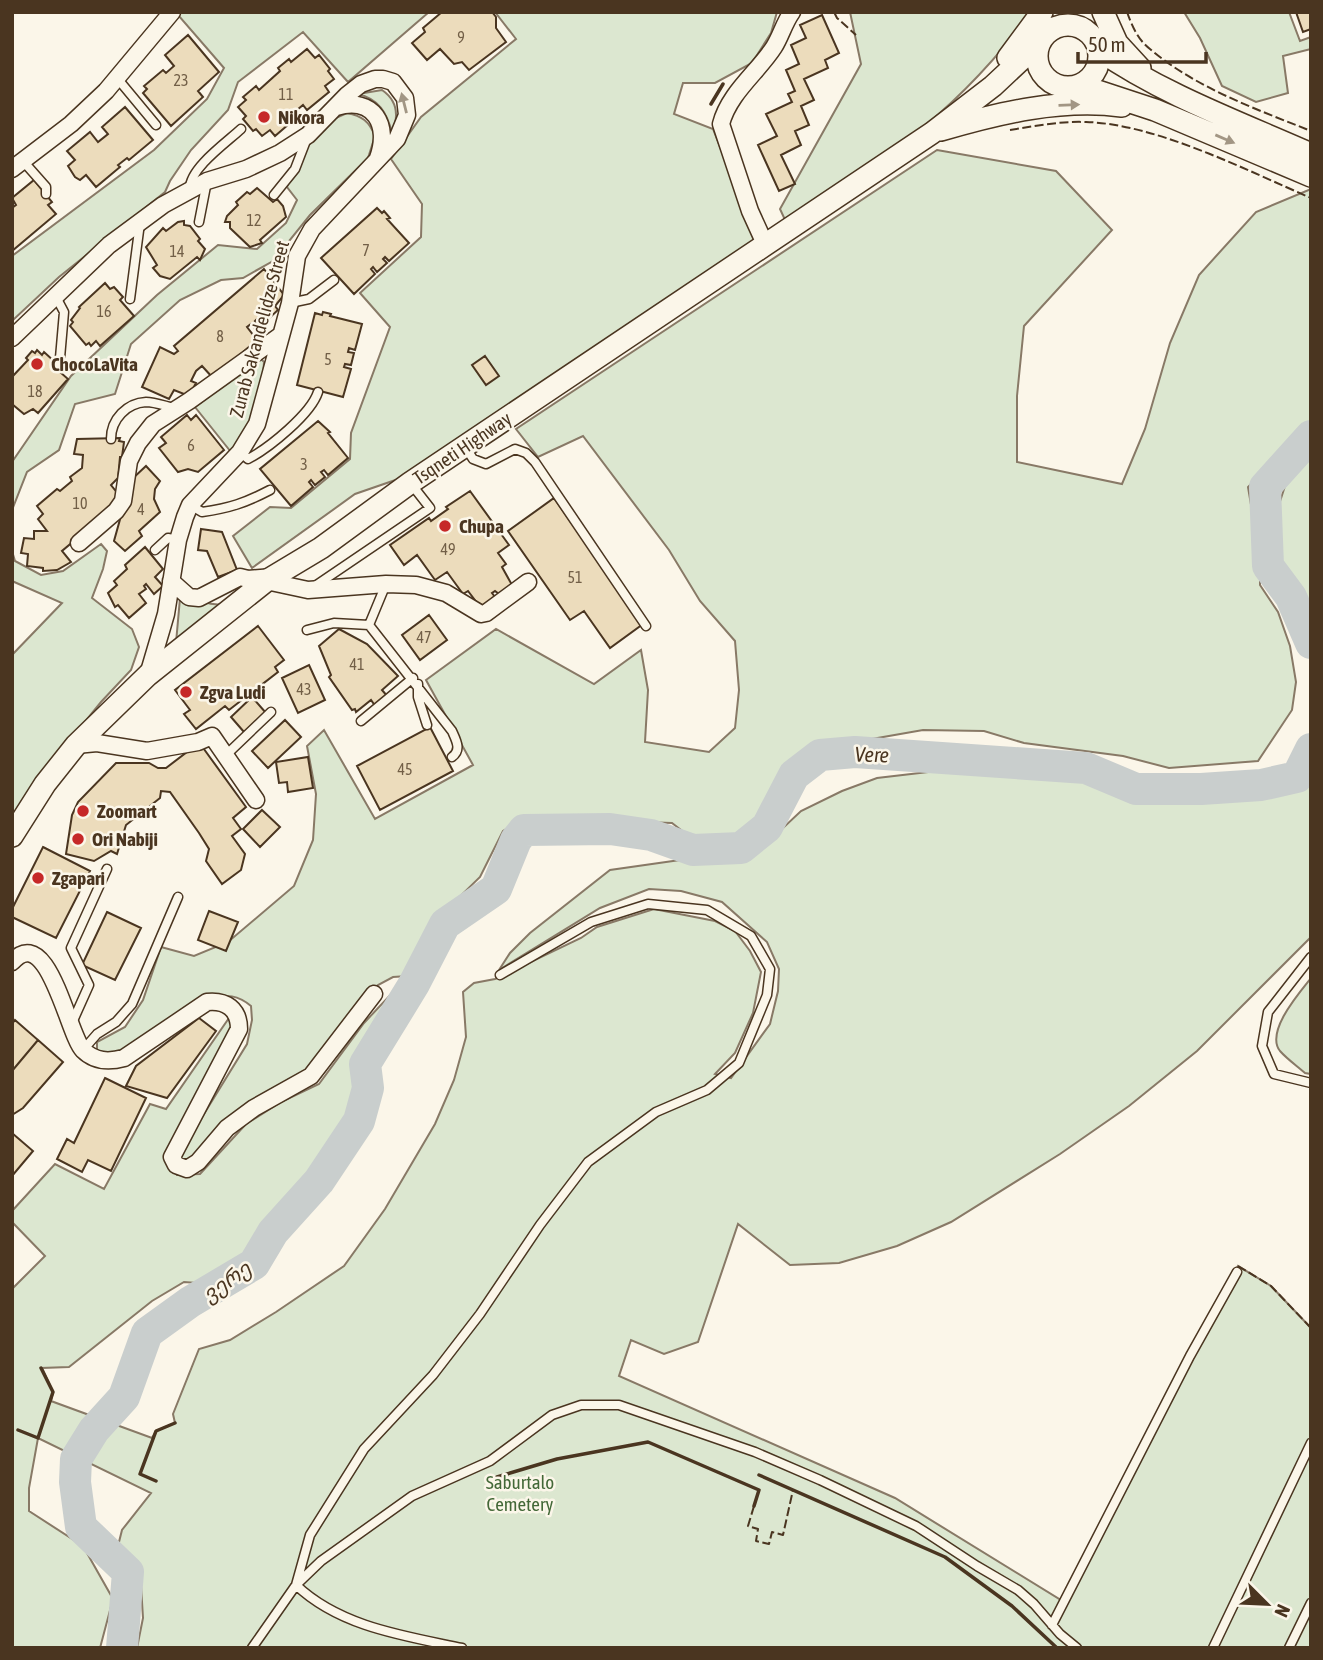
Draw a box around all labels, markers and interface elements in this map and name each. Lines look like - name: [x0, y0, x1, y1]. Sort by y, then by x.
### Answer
- scale bar: [1078, 21, 1206, 65]
- house number: 9: [457, 28, 465, 46]
- text: 50 m: [1088, 32, 1126, 56]
- house number: 23: [173, 71, 189, 89]
- house number: 11: [278, 85, 294, 103]
- one-way arrow: [398, 92, 409, 114]
- one-way arrow: [1058, 99, 1080, 110]
- place label: Nikora: [278, 106, 325, 128]
- marker: Nikora: [256, 109, 272, 125]
- one-way arrow: [1214, 134, 1235, 145]
- house number: 12: [246, 211, 262, 229]
- street label: Zurab Sakandelidze Street: [225, 238, 293, 420]
- house number: 7: [362, 241, 370, 259]
- house number: 14: [169, 242, 185, 260]
- house number: 16: [96, 302, 112, 320]
- house number: 8: [216, 327, 224, 345]
- house number: 5: [324, 350, 332, 368]
- place label: ChocoLaVita: [51, 353, 138, 375]
- marker: ChocoLaVita: [29, 356, 45, 372]
- house number: 18: [27, 382, 43, 400]
- street label: Tsqneti Highway: [409, 407, 515, 489]
- house number: 6: [187, 436, 195, 454]
- house number: 3: [300, 455, 308, 473]
- house number: 10: [72, 494, 88, 512]
- house number: 4: [137, 500, 145, 518]
- place label: Chupa: [459, 515, 504, 537]
- marker: Chupa: [437, 518, 453, 534]
- house number: 49: [440, 540, 456, 558]
- house number: 51: [567, 568, 583, 586]
- house number: 47: [416, 628, 432, 646]
- house number: 41: [349, 655, 365, 673]
- house number: 43: [296, 680, 312, 698]
- place label: Zgva Ludi: [200, 681, 266, 703]
- marker: Zgva Ludi: [178, 684, 194, 700]
- water label: Vere: [854, 741, 890, 767]
- house number: 45: [397, 760, 413, 778]
- place label: Zoomart: [97, 800, 157, 822]
- marker: Zoomart: [75, 803, 91, 819]
- place label: Ori Nabiji: [92, 828, 158, 850]
- marker: Ori Nabiji: [70, 831, 86, 847]
- place label: Zgapari: [52, 867, 105, 889]
- marker: Zgapari: [30, 870, 46, 886]
- water label: ვერე: [197, 1255, 256, 1308]
- park label: Saburtalo Cemetery: [486, 1471, 554, 1515]
- north arrow: [1232, 1569, 1302, 1639]
- text: N: [1270, 1601, 1295, 1621]

